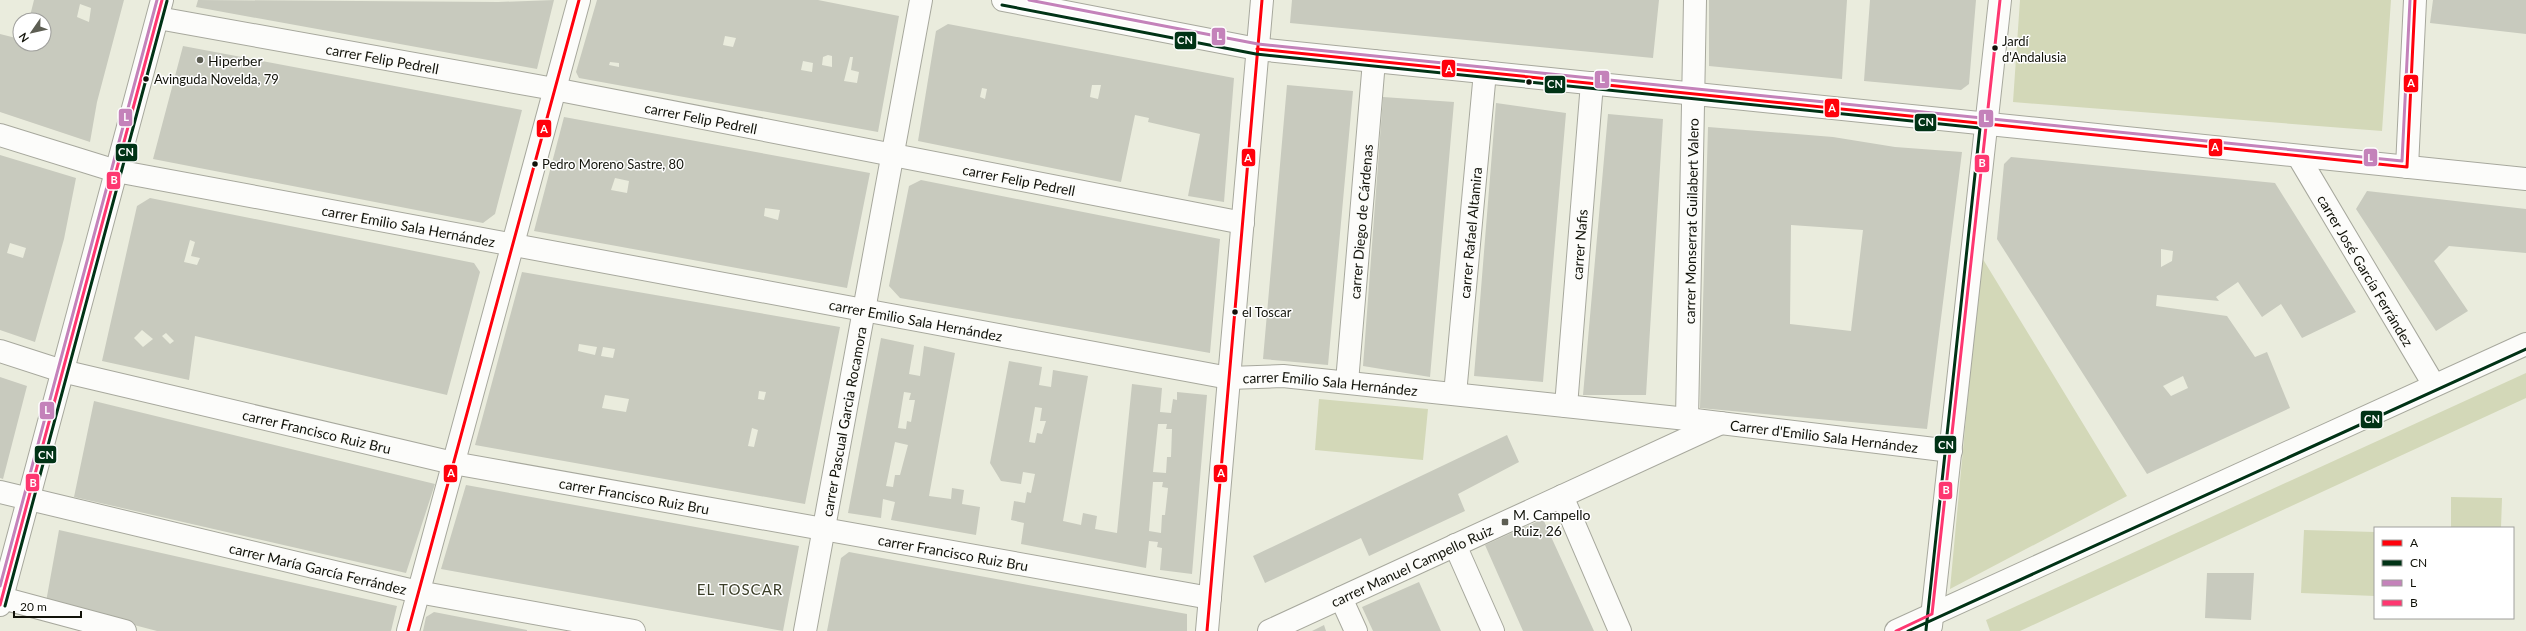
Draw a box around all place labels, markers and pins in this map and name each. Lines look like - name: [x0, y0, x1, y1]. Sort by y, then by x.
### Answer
- place label: Jardí d'Andalusia: [2002, 33, 2067, 65]
- marker: Jardí d'Andalusia: [1990, 43, 2000, 53]
- place label: Hiperber: [208, 52, 263, 69]
- marker: Hiperber: [195, 55, 205, 65]
- place label: Avinguda Novelda, 79: [154, 71, 279, 87]
- marker: Avinguda Novelda, 79: [141, 74, 151, 84]
- unlabelled marker: [1524, 77, 1534, 87]
- place label: Pedro Moreno Sastre, 80: [542, 156, 684, 172]
- marker: Pedro Moreno Sastre, 80: [530, 159, 540, 169]
- place label: el Toscar: [1242, 304, 1292, 320]
- marker: el Toscar: [1230, 307, 1240, 317]
- place label: M. Campello Ruiz, 26: [1513, 506, 1591, 539]
- marker: M. Campello Ruiz, 26: [1500, 517, 1510, 527]

